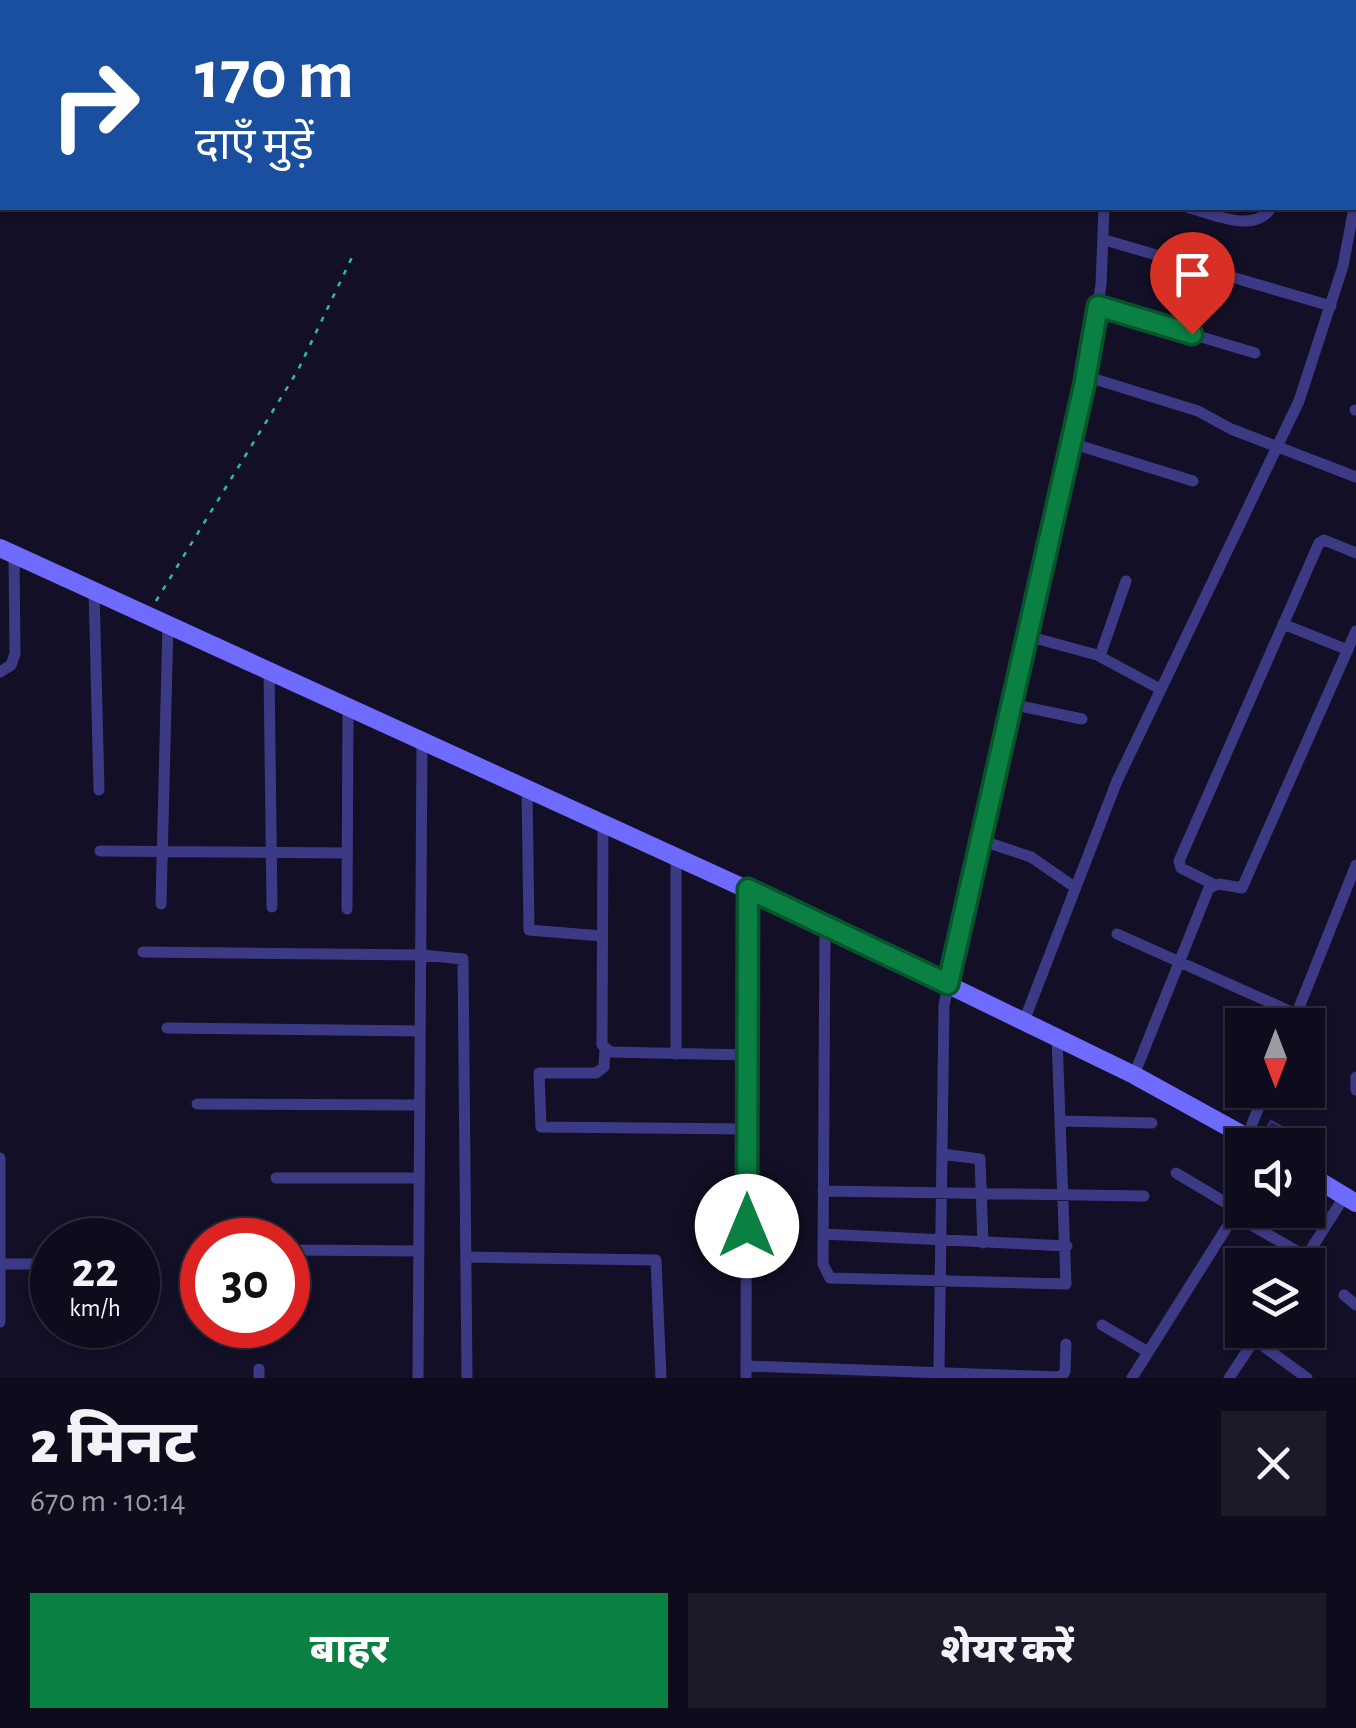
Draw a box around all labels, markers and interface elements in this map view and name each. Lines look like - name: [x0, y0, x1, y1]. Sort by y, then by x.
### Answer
- icon: right: [30, 40, 160, 170]
- text: 170 m: [195, 41, 354, 111]
- text: दाएँ मुड़ें: [195, 123, 314, 168]
- pin: [1150, 232, 1235, 335]
- icon: arrive: [1165, 247, 1220, 302]
- north arrow: [1225, 1008, 1325, 1108]
- map controls: [1225, 1008, 1325, 1348]
- button: sound: [1225, 1128, 1325, 1228]
- position arrow: [695, 1174, 799, 1278]
- speed limit sign: 30: [180, 1218, 310, 1348]
- text: 22: [71, 1246, 119, 1296]
- button: layers: [1225, 1248, 1325, 1348]
- text: km/h: [69, 1296, 121, 1321]
- button: close: [1221, 1411, 1326, 1516]
- text: 2 मिनट: [30, 1414, 197, 1474]
- text: 670 m · 10:14: [30, 1485, 186, 1517]
- button: बाहर: [30, 1593, 668, 1708]
- button: शेयर करें: [688, 1593, 1326, 1708]

